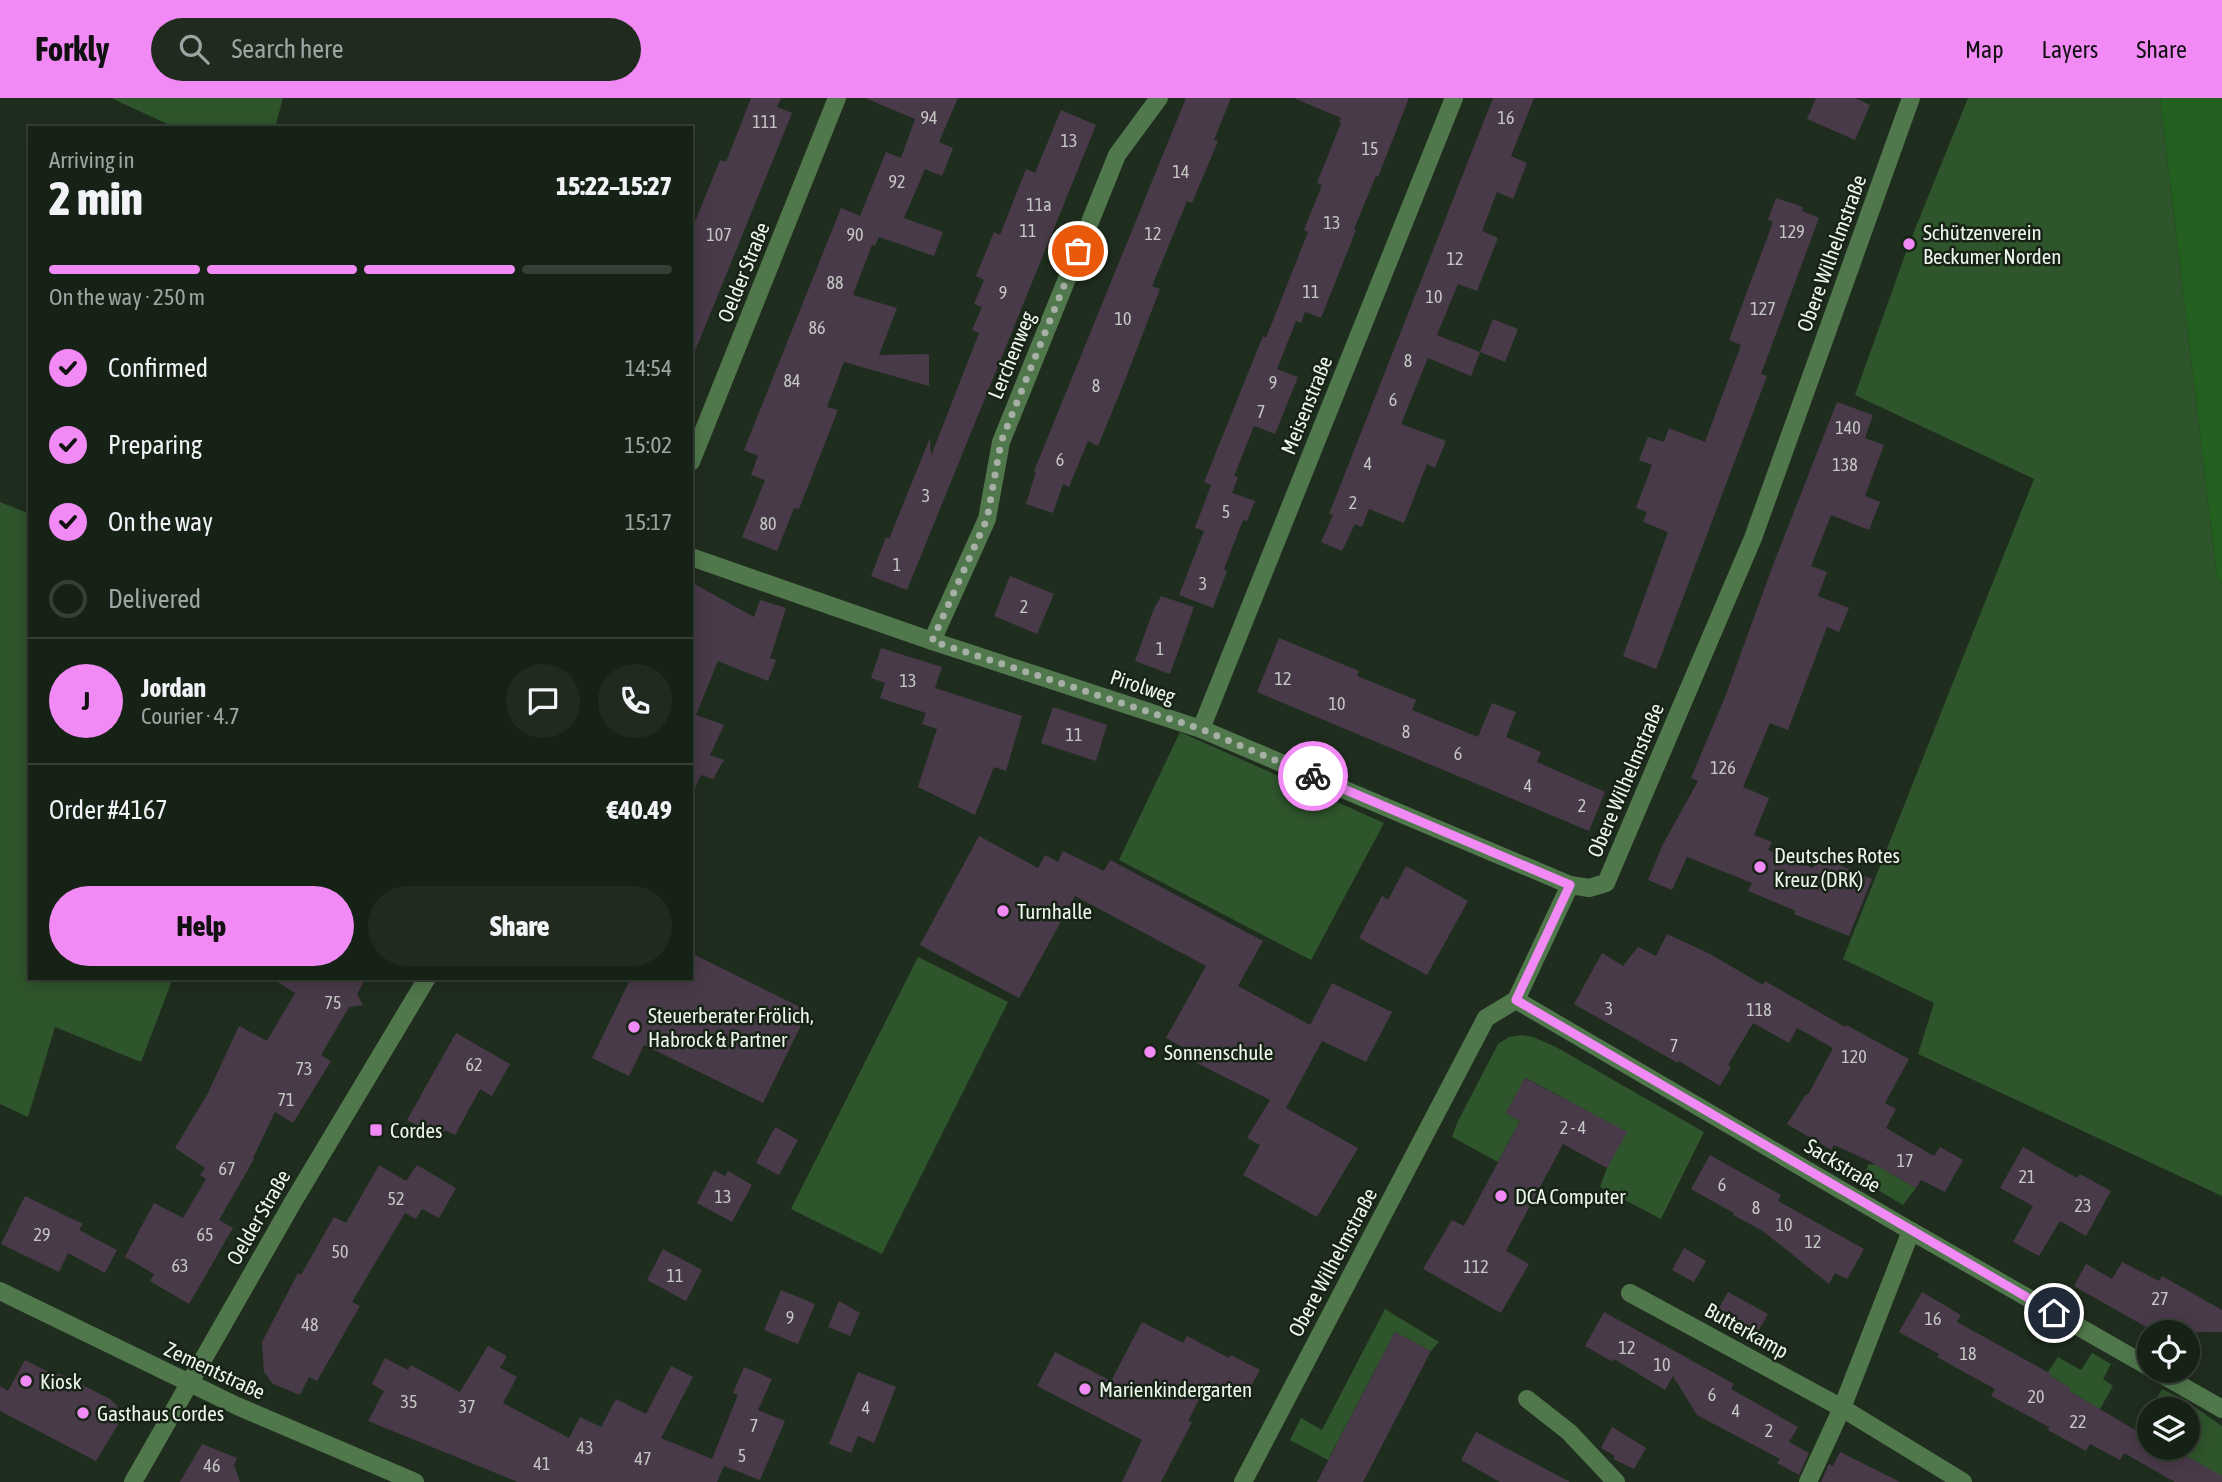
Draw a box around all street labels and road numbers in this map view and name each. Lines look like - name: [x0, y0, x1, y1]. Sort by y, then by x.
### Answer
- street label: Obere Wilhelmstraße: [1792, 171, 1870, 335]
- street label: Oelder Straße: [712, 219, 774, 325]
- street label: Lerchenweg: [983, 308, 1039, 402]
- street label: Meisenstraße: [1275, 352, 1337, 458]
- street label: Pirolweg: [1107, 664, 1179, 708]
- street label: Obere Wilhelmstraße: [1582, 699, 1668, 861]
- street label: Sackstraße: [1801, 1133, 1885, 1197]
- street label: Oelder Straße: [221, 1165, 295, 1269]
- street label: Obere Wilhelmstraße: [1283, 1184, 1381, 1340]
- street label: Butterkamp: [1701, 1297, 1793, 1363]
- street label: Zementstraße: [161, 1336, 269, 1404]

